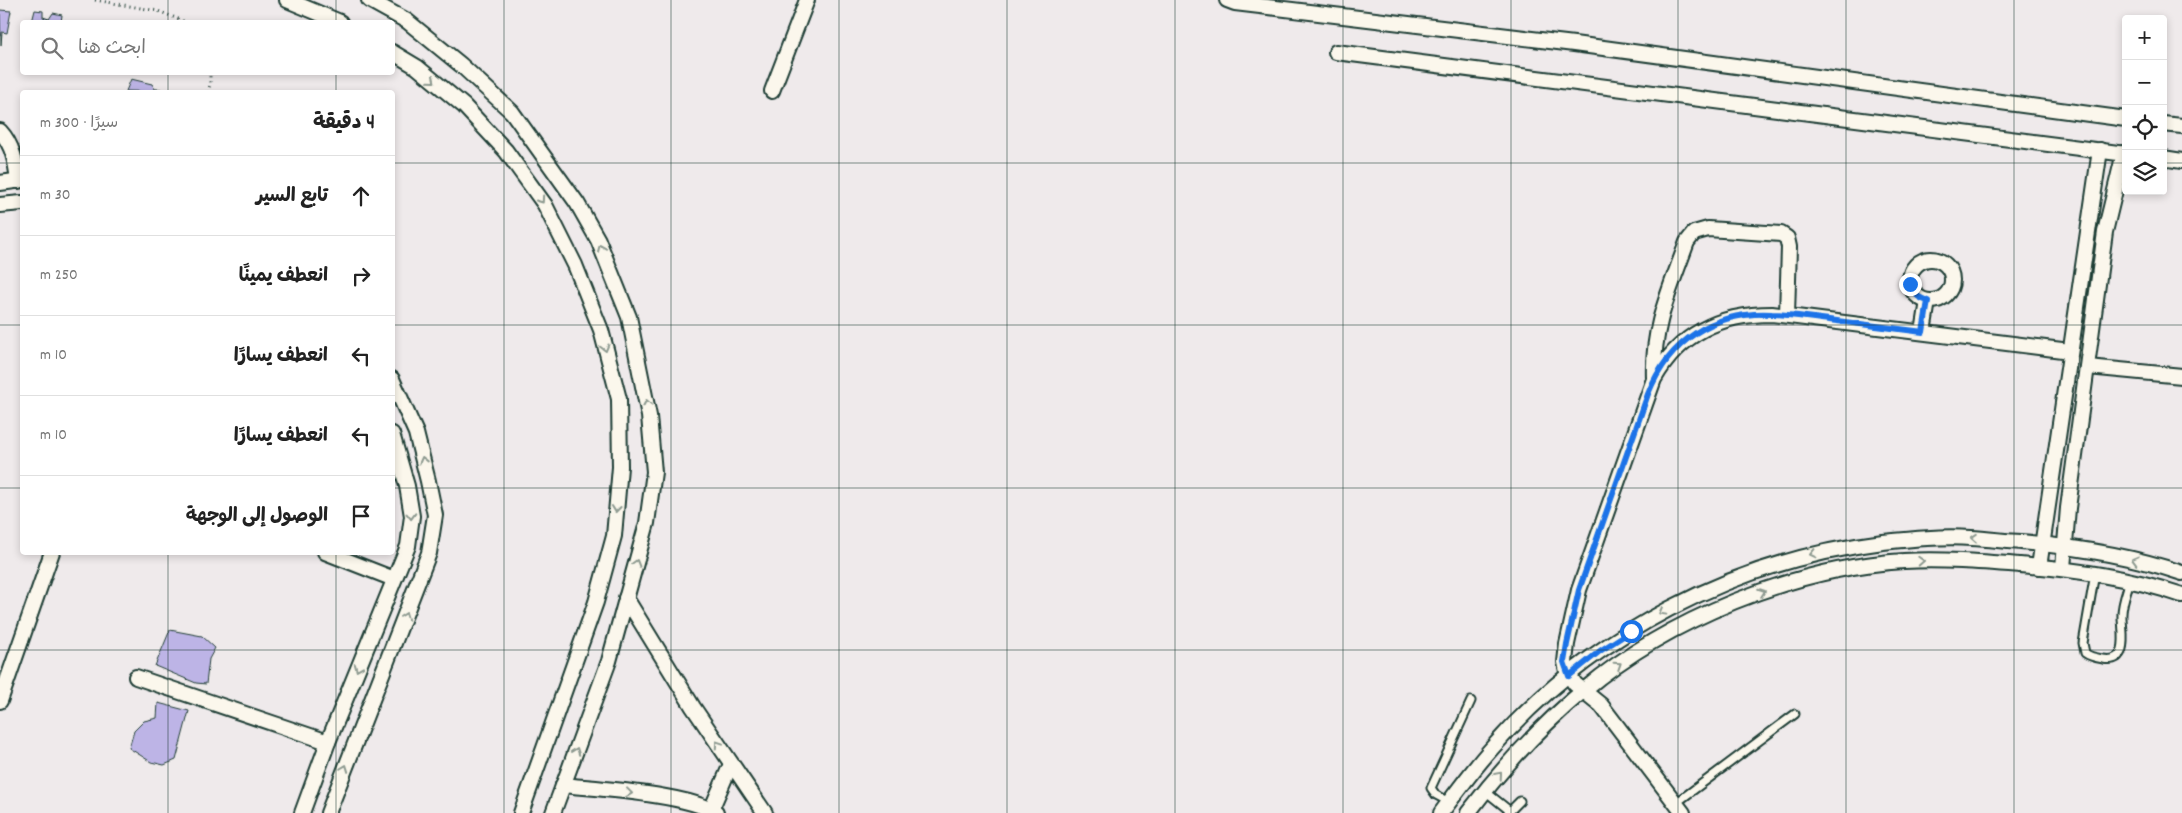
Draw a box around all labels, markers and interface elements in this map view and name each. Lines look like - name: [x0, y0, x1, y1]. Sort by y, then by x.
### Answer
- map controls: [2122, 15, 2167, 195]
- button: +: [2122, 15, 2167, 60]
- search box: [20, 20, 395, 75]
- icon: search: [38, 34, 66, 62]
- text: ابحث هنا: [78, 36, 146, 63]
- button: −: [2122, 60, 2167, 105]
- one-way arrow: [426, 74, 435, 83]
- button: locate: [2122, 105, 2167, 150]
- text: 4 دقيقة: [313, 109, 375, 139]
- text: سيرًا · 300 m: [40, 112, 118, 135]
- button: layers: [2122, 150, 2167, 195]
- icon: ahead: [347, 182, 375, 210]
- text: 30 m: [40, 184, 71, 207]
- text: تابع السير: [256, 184, 328, 211]
- one-way arrow: [535, 194, 544, 203]
- one-way arrow: [596, 244, 607, 253]
- icon: right: [347, 262, 375, 290]
- text: 250 m: [40, 264, 78, 287]
- text: انعطف يمينًا: [239, 264, 328, 291]
- route end: [1899, 273, 1922, 296]
- icon: left: [347, 342, 375, 370]
- text: 10 m: [40, 344, 67, 367]
- text: انعطف يسارًا: [234, 344, 328, 371]
- one-way arrow: [600, 344, 610, 352]
- one-way arrow: [642, 398, 653, 407]
- icon: left: [347, 422, 375, 450]
- text: 10 m: [40, 424, 67, 447]
- text: انعطف يسارًا: [234, 424, 328, 451]
- one-way arrow: [418, 456, 429, 465]
- icon: arrive: [347, 502, 375, 530]
- text: الوصول إلى الوجهة: [186, 504, 328, 531]
- one-way arrow: [611, 505, 622, 513]
- one-way arrow: [405, 512, 416, 520]
- one-way arrow: [1970, 533, 1978, 544]
- one-way arrow: [1809, 548, 1818, 559]
- one-way arrow: [1917, 555, 1925, 566]
- one-way arrow: [2131, 555, 2140, 566]
- one-way arrow: [630, 559, 640, 567]
- one-way arrow: [1757, 587, 1766, 598]
- one-way arrow: [1658, 606, 1667, 616]
- one-way arrow: [398, 612, 409, 621]
- route start: [1620, 620, 1643, 643]
- one-way arrow: [1612, 662, 1621, 671]
- one-way arrow: [354, 663, 364, 672]
- one-way arrow: [715, 740, 724, 750]
- one-way arrow: [570, 747, 580, 756]
- one-way arrow: [340, 764, 350, 772]
- one-way arrow: [1493, 771, 1502, 780]
- one-way arrow: [625, 787, 633, 798]

